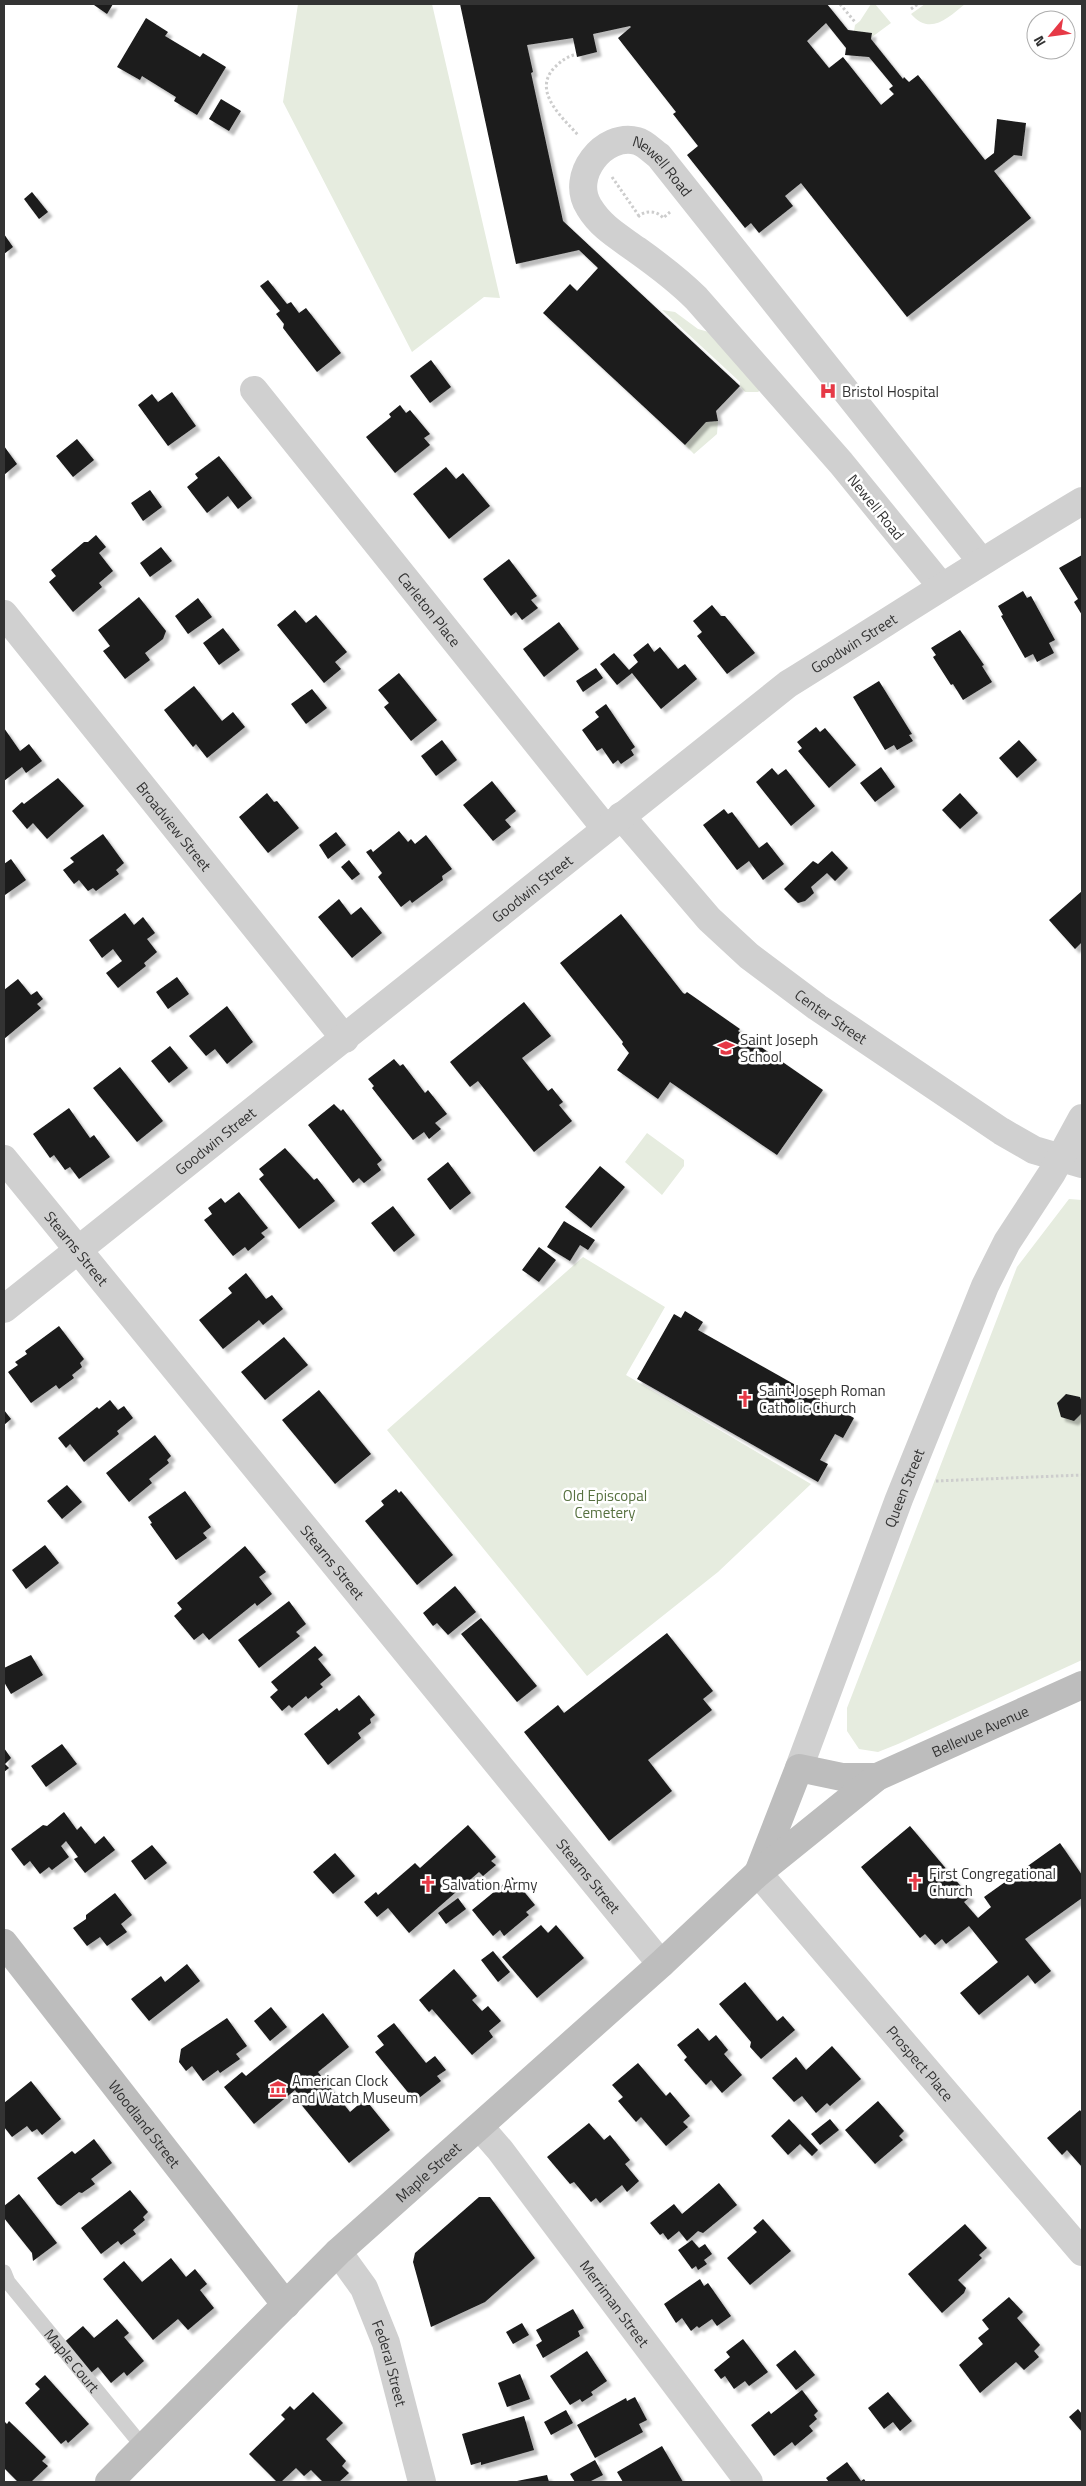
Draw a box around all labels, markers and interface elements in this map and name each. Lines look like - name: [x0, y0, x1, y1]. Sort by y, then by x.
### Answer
- north arrow: [1026, 10, 1076, 60]
- text: N: [1028, 32, 1051, 51]
- street label: Newell Road: [630, 129, 698, 201]
- place label: Bristol Hospital: [842, 380, 939, 403]
- hospital icon: Bristol Hospital: [818, 381, 838, 401]
- street label: Newell Road: [842, 469, 910, 545]
- street label: Carleton Place: [392, 567, 467, 652]
- street label: Goodwin Street: [806, 607, 902, 679]
- street label: Broadview Street: [131, 776, 218, 876]
- street label: Goodwin Street: [486, 848, 578, 928]
- street label: Center Street: [790, 983, 873, 1050]
- place label: Saint Joseph School: [740, 1028, 818, 1068]
- school or university icon: Saint Joseph School: [716, 1038, 736, 1058]
- street label: Goodwin Street: [170, 1101, 261, 1180]
- street label: Stearns Street: [39, 1206, 115, 1291]
- place label: Saint Joseph Roman Catholic Church: [759, 1379, 886, 1419]
- church icon: Saint Joseph Roman Catholic Church: [735, 1389, 755, 1409]
- street label: Queen Street: [878, 1444, 930, 1531]
- park label: Old Episcopal Cemetery: [563, 1484, 647, 1524]
- street label: Stearns Street: [295, 1519, 371, 1605]
- street label: Bellevue Avenue: [928, 1699, 1032, 1763]
- street label: Stearns Street: [551, 1833, 627, 1919]
- place label: First Congregational Church: [929, 1862, 1056, 1902]
- church icon: First Congregational Church: [905, 1872, 925, 1892]
- place label: Salvation Army: [442, 1873, 537, 1896]
- church icon: Salvation Army: [418, 1874, 438, 1894]
- street label: Prospect Place: [881, 2020, 960, 2106]
- place label: American Clock and Watch Museum: [292, 2069, 418, 2109]
- street label: Woodland Street: [103, 2075, 187, 2173]
- museum icon: American Clock and Watch Museum: [268, 2079, 288, 2099]
- street label: Maple Street: [390, 2136, 466, 2207]
- street label: Merriman Street: [575, 2255, 656, 2352]
- street label: Federal Street: [366, 2316, 414, 2409]
- street label: Maple Court: [39, 2323, 106, 2398]

